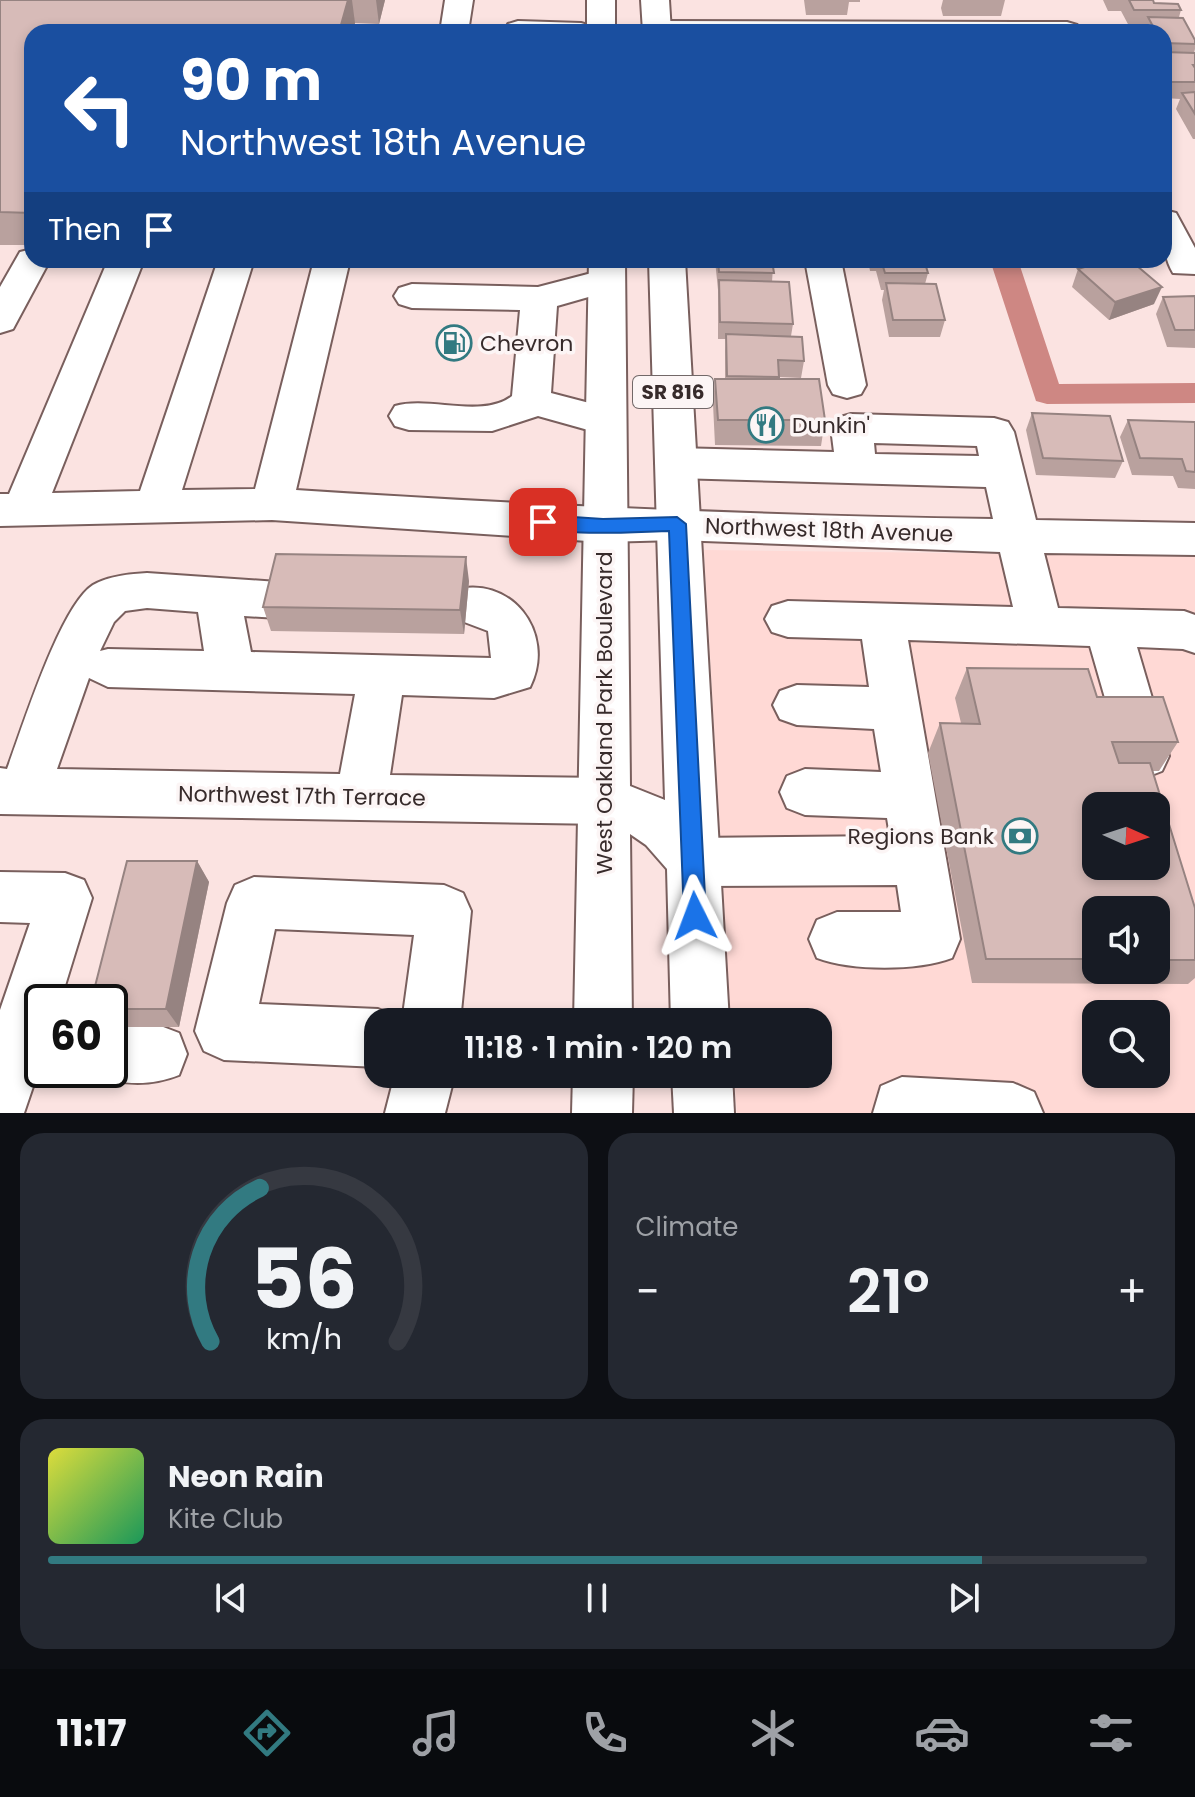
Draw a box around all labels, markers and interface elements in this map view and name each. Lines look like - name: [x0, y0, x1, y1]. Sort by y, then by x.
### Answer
- text: 90 m: [180, 41, 322, 120]
- icon: left: [48, 56, 152, 160]
- text: Northwest 18th Avenue: [180, 117, 586, 168]
- text: Then: [48, 208, 121, 251]
- icon: arrive: [137, 208, 181, 252]
- fuel station icon: Chevron: [435, 324, 473, 362]
- place label: Chevron: [480, 328, 573, 359]
- road number: SR 816: [633, 376, 713, 408]
- restaurant icon: Dunkin': [747, 406, 785, 444]
- place label: Dunkin': [792, 410, 870, 441]
- pin: [509, 488, 577, 556]
- icon: arrive: [521, 500, 565, 544]
- street label: Northwest 18th Avenue: [704, 510, 954, 550]
- street label: West Oakland Park Boulevard: [589, 551, 620, 875]
- street label: Northwest 17th Terrace: [178, 778, 426, 814]
- north arrow: [1082, 792, 1170, 880]
- map controls: [1082, 792, 1170, 1088]
- bank icon: Regions Bank: [1001, 817, 1039, 855]
- place label: Regions Bank: [847, 821, 995, 852]
- position arrow: [653, 874, 737, 958]
- button: sound: [1082, 896, 1170, 984]
- speed limit sign: 60: [24, 984, 128, 1088]
- button: search: [1082, 1000, 1170, 1088]
- text: 11:18 · 1 min · 120 m: [464, 1026, 732, 1069]
- text: Climate: [636, 1209, 738, 1245]
- text: 56: [250, 1221, 357, 1337]
- text: 21°: [847, 1250, 930, 1334]
- text: −: [636, 1261, 660, 1322]
- text: +: [1117, 1261, 1147, 1322]
- text: km/h: [266, 1319, 342, 1359]
- text: Neon Rain: [168, 1455, 324, 1498]
- text: Kite Club: [168, 1501, 283, 1537]
- icon: previous: [209, 1576, 253, 1620]
- icon: pause: [575, 1576, 619, 1620]
- icon: next: [942, 1576, 986, 1620]
- icon: directions: [239, 1705, 295, 1761]
- icon: music: [408, 1705, 464, 1761]
- icon: phone: [577, 1705, 633, 1761]
- icon: climate: [745, 1705, 801, 1761]
- icon: car: [914, 1705, 970, 1761]
- icon: filters: [1083, 1705, 1139, 1761]
- text: 11:17: [56, 1708, 126, 1759]

